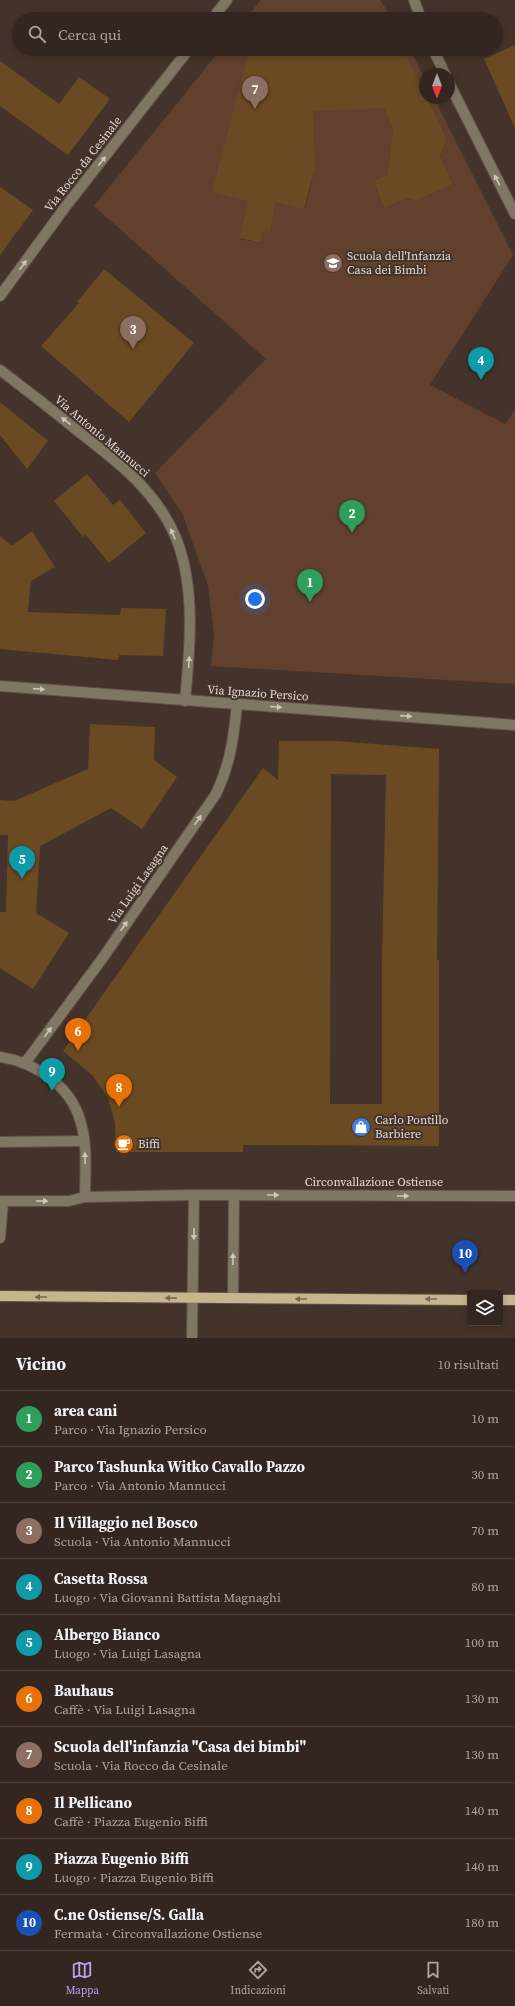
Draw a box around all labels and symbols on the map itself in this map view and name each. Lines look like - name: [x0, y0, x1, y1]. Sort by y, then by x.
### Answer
- north arrow: [419, 68, 455, 104]
- pin: 7: [242, 76, 268, 109]
- street label: Via Rocco da Cesinale: [41, 113, 125, 215]
- one-way arrow: [97, 155, 106, 166]
- one-way arrow: [494, 174, 500, 186]
- place label: Scuola dell'Infanzia Casa dei Bimbi: [347, 248, 452, 278]
- school or university icon: Scuola dell'Infanzia Casa dei Bimbi: [322, 252, 344, 274]
- one-way arrow: [19, 259, 27, 270]
- pin: 3: [120, 316, 146, 349]
- pin: 4: [468, 347, 494, 380]
- street label: Via Antonio Mannucci: [51, 392, 153, 481]
- one-way arrow: [60, 417, 71, 425]
- pin: 2: [339, 500, 365, 533]
- one-way arrow: [170, 527, 176, 539]
- pin: 1: [297, 569, 323, 602]
- your location: [245, 589, 265, 609]
- one-way arrow: [185, 656, 192, 668]
- street label: Via Ignazio Persico: [207, 681, 310, 705]
- one-way arrow: [33, 686, 45, 693]
- one-way arrow: [270, 703, 282, 710]
- one-way arrow: [399, 713, 412, 720]
- one-way arrow: [194, 815, 202, 825]
- street label: Via Luigi Lasagna: [104, 840, 172, 927]
- pin: 5: [9, 846, 35, 879]
- one-way arrow: [120, 921, 128, 932]
- pin: 6: [65, 1018, 91, 1051]
- one-way arrow: [44, 1027, 52, 1037]
- pin: 9: [39, 1058, 65, 1091]
- pin: 8: [106, 1074, 132, 1107]
- place label: Carlo Pontillo Barbiere: [375, 1112, 449, 1142]
- shop icon: Carlo Pontillo Barbiere: [350, 1116, 372, 1138]
- cafe icon: Biffi: [113, 1133, 135, 1155]
- place label: Biffi: [138, 1136, 160, 1152]
- one-way arrow: [81, 1152, 88, 1164]
- street label: Circonvallazione Ostiense: [305, 1174, 443, 1190]
- one-way arrow: [267, 1192, 280, 1198]
- one-way arrow: [397, 1193, 410, 1199]
- one-way arrow: [36, 1198, 49, 1204]
- one-way arrow: [191, 1228, 197, 1241]
- pin: 10: [452, 1240, 478, 1273]
- one-way arrow: [230, 1252, 236, 1265]
- one-way arrow: [34, 1294, 47, 1300]
- one-way arrow: [164, 1295, 177, 1301]
- one-way arrow: [294, 1296, 307, 1302]
- one-way arrow: [424, 1296, 437, 1302]

